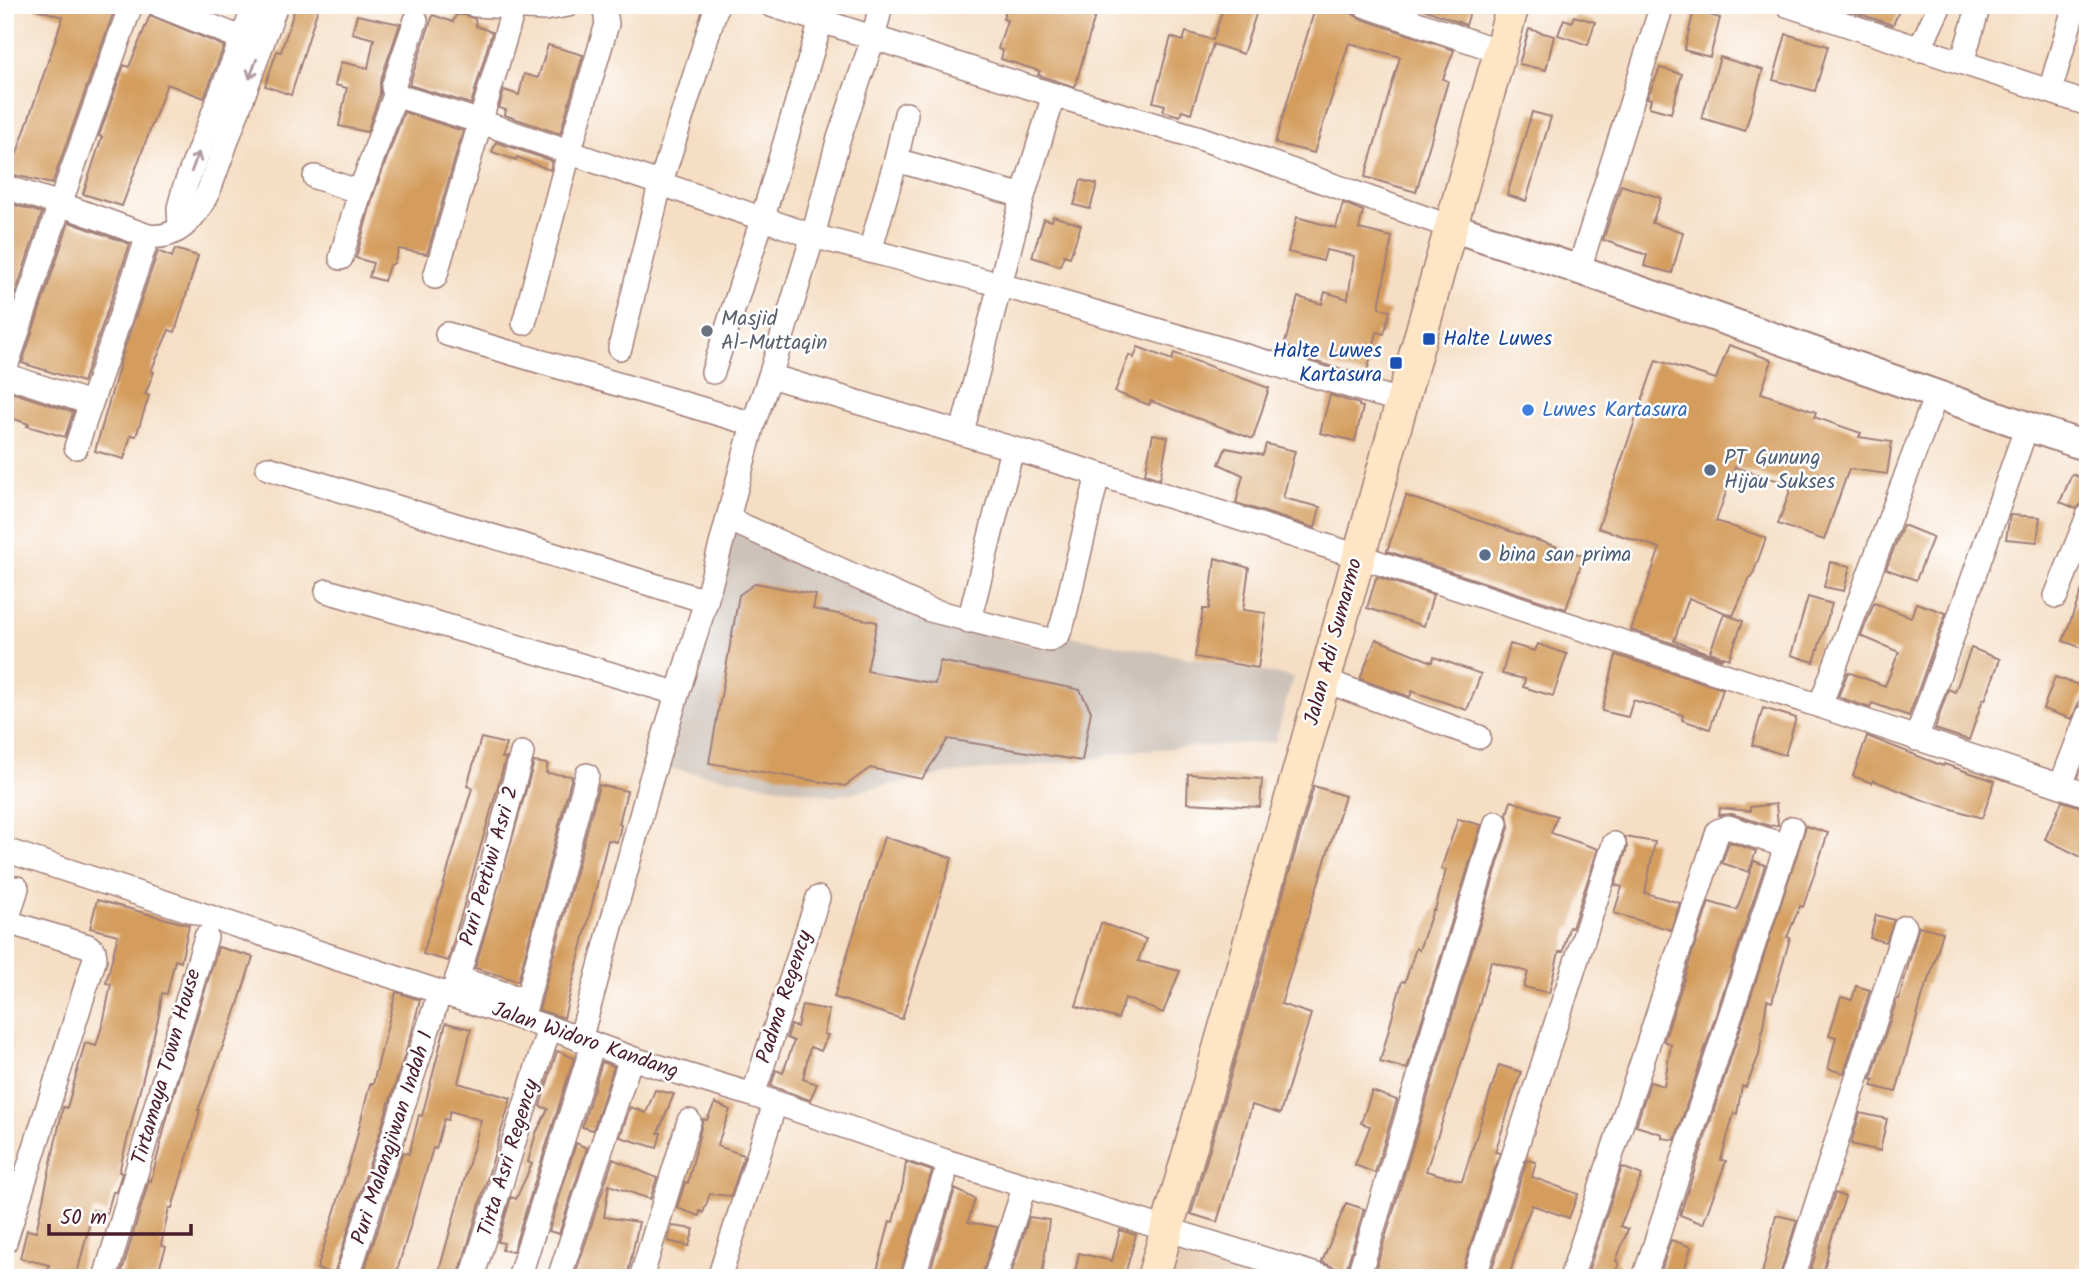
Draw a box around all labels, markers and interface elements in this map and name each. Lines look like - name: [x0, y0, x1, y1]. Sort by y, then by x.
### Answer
- one-way arrow: [246, 58, 258, 80]
- one-way arrow: [189, 152, 202, 174]
- place label: Masjid Al-Muttaqin: [721, 303, 827, 360]
- marker: Masjid Al-Muttaqin: [699, 323, 715, 339]
- place label: Halte Luwes: [1443, 323, 1552, 356]
- marker: Halte Luwes: [1421, 331, 1437, 347]
- place label: Halte Luwes Kartasura: [1273, 335, 1382, 392]
- marker: Halte Luwes Kartasura: [1388, 355, 1404, 371]
- place label: Luwes Kartasura: [1542, 394, 1688, 427]
- marker: Luwes Kartasura: [1520, 402, 1536, 418]
- place label: PT Gunung Hijau Sukses: [1724, 442, 1835, 499]
- marker: PT Gunung Hijau Sukses: [1702, 462, 1718, 478]
- place label: bina san prima: [1499, 539, 1631, 572]
- marker: bina san prima: [1477, 547, 1493, 563]
- street label: Jalan Adi Sumarmo: [1296, 555, 1372, 729]
- street label: Puri Pertiwi Asri 2: [451, 782, 529, 950]
- street label: Padma Regency: [748, 926, 822, 1068]
- street label: Tirtamaya Town House: [123, 965, 211, 1169]
- street label: Jalan Widoro Kandang: [487, 994, 683, 1088]
- street label: Puri Malangjiwan Indah 1: [343, 1027, 443, 1249]
- street label: Tirta Asri Regency: [469, 1075, 549, 1241]
- scale bar: [49, 1192, 191, 1236]
- text: 50 m: [60, 1202, 107, 1235]

